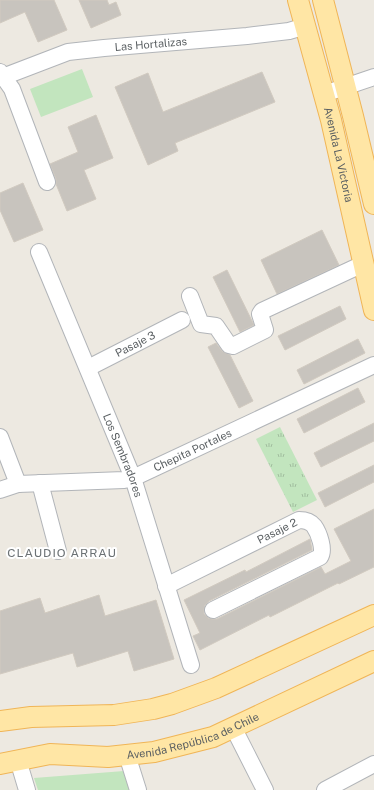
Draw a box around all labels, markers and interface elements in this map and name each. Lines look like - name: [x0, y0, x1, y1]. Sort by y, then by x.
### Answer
- street label: Las Hortalizas: [114, 35, 188, 53]
- street label: Avenida La Victoria: [322, 106, 355, 203]
- street label: Pasaje 3: [113, 329, 157, 359]
- street label: Los Sembradores: [101, 412, 145, 499]
- street label: Chepita Portales: [152, 426, 234, 474]
- street label: Pasaje 2: [255, 516, 299, 546]
- district label: CLAUDIO ARRAU: [7, 546, 117, 560]
- street label: Avenida República de Chile: [126, 710, 261, 761]

